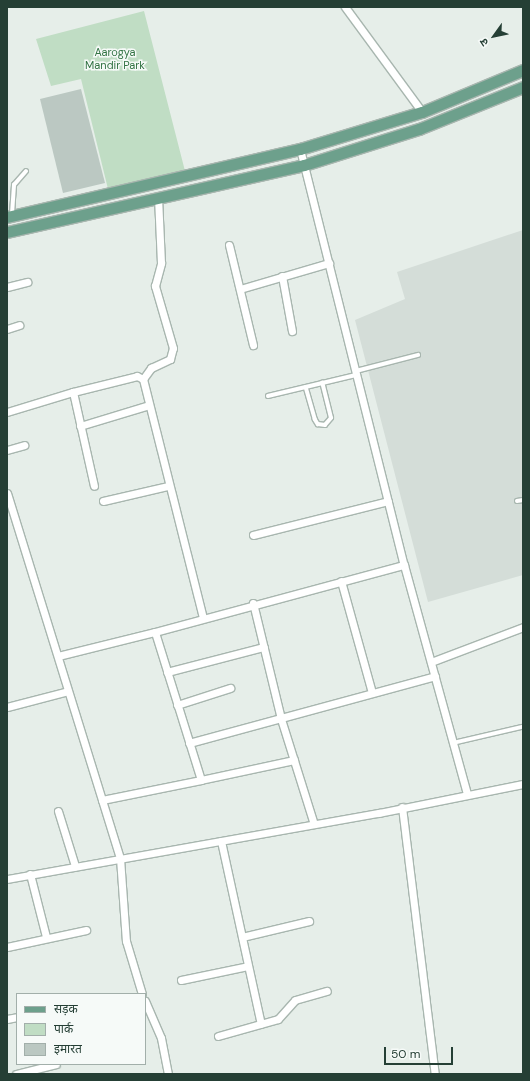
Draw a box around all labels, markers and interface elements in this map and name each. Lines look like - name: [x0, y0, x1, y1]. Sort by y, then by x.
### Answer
- north arrow: [474, 16, 514, 56]
- text: उ: [476, 36, 492, 49]
- park label: Aarogya Mandir Park: [85, 46, 145, 72]
- legend: [16, 993, 146, 1065]
- text: सड़क: [54, 1001, 78, 1017]
- text: पार्क: [54, 1021, 73, 1037]
- scale bar: [386, 1039, 455, 1065]
- text: इमारत: [54, 1041, 82, 1057]
- text: 50 m: [391, 1046, 420, 1062]

